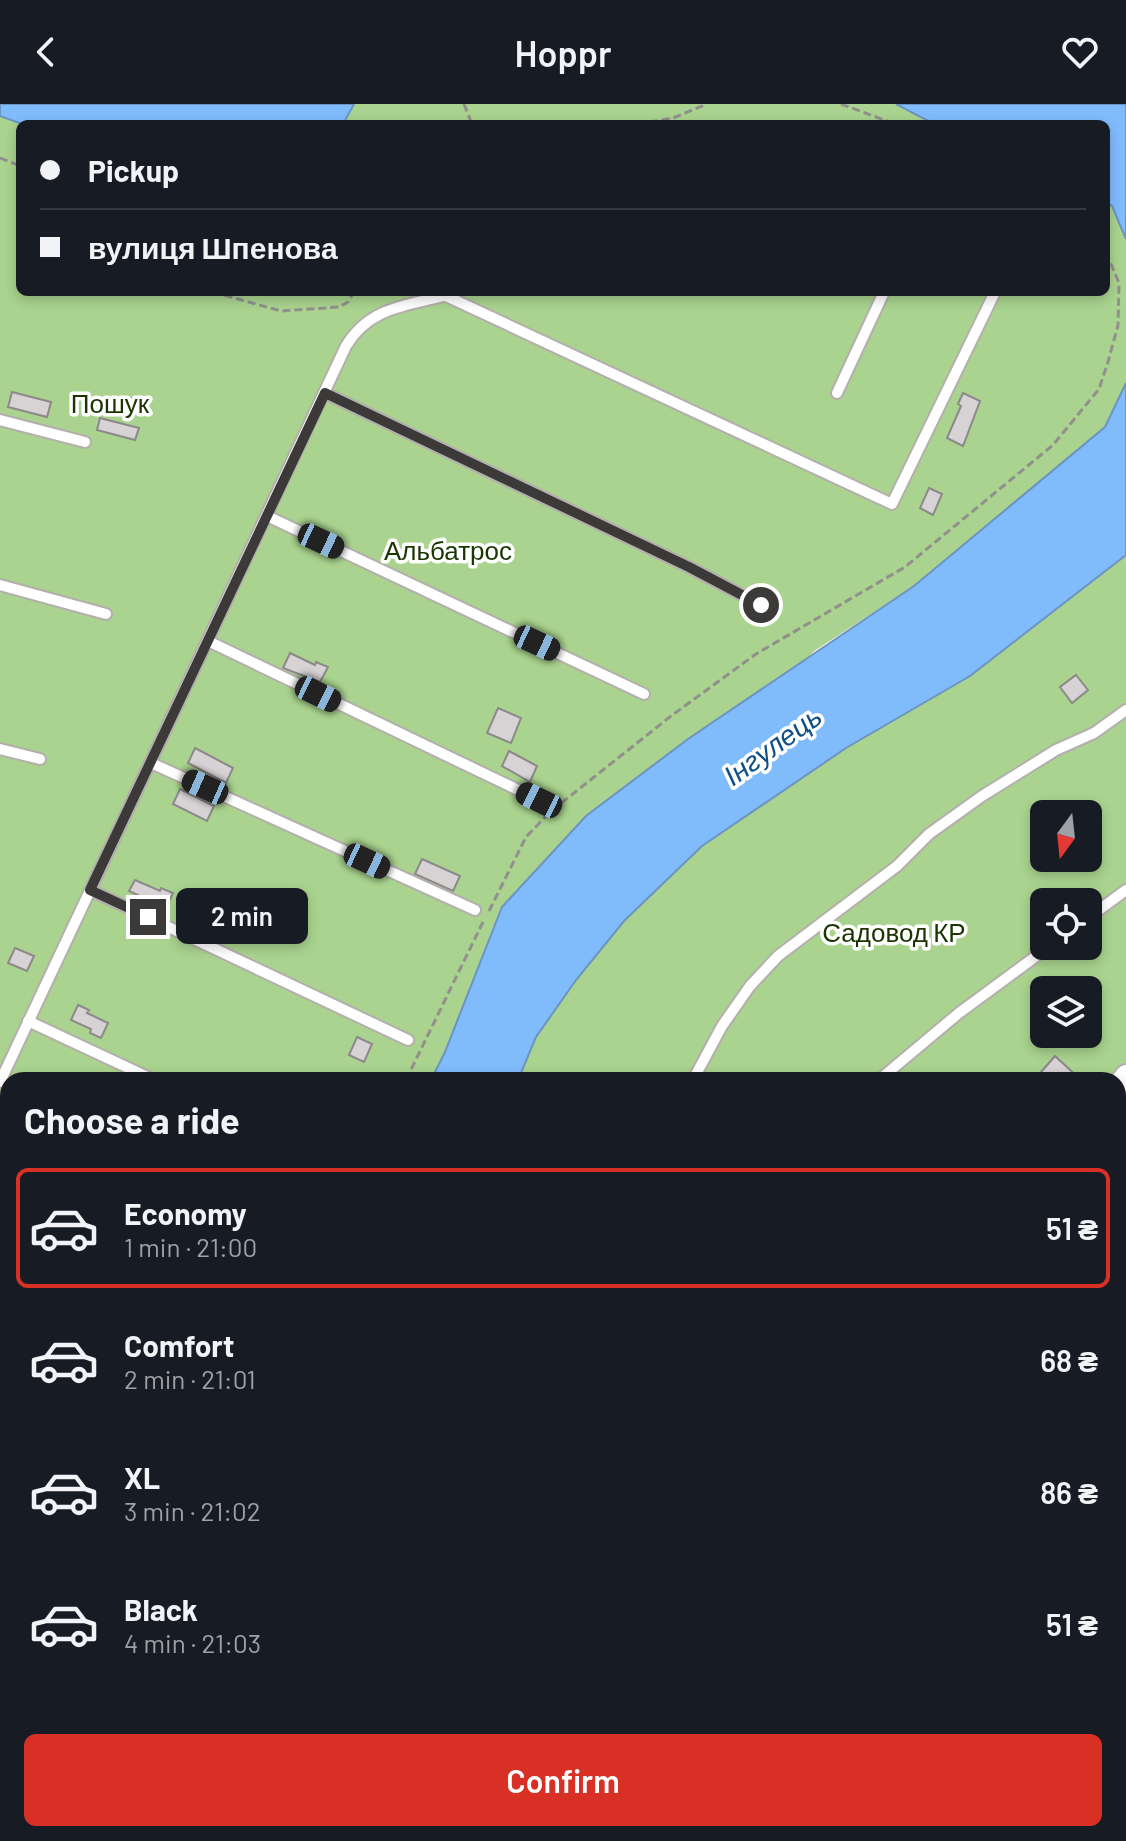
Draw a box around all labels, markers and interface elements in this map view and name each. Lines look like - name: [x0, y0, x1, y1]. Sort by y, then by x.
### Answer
- icon: back: [24, 30, 68, 74]
- icon: heart: [1058, 30, 1102, 74]
- text: Hoppr: [514, 31, 612, 74]
- text: Pickup: [88, 152, 179, 188]
- text: вулиця Шпенова: [88, 229, 338, 265]
- park label: Пошук: [71, 387, 150, 418]
- car: [294, 520, 348, 562]
- park label: Альбатрос: [384, 534, 512, 565]
- route start: [743, 587, 779, 623]
- car: [510, 622, 564, 664]
- car: [291, 673, 345, 715]
- water label: Інгулець: [716, 698, 828, 792]
- car: [178, 766, 232, 808]
- car: [512, 779, 566, 821]
- north arrow: [1030, 800, 1102, 872]
- map controls: [1030, 800, 1102, 1048]
- car: [340, 840, 394, 882]
- button: locate: [1030, 888, 1102, 960]
- callout: 2 min: [176, 889, 308, 945]
- route end: [130, 899, 166, 935]
- text: 2 min: [211, 900, 273, 931]
- park label: Садовод КР: [822, 916, 966, 947]
- button: layers: [1030, 976, 1102, 1048]
- text: Choose a ride: [24, 1098, 240, 1141]
- icon: car: [28, 1192, 100, 1264]
- text: Economy: [124, 1195, 247, 1231]
- text: 51 ₴: [1046, 1210, 1098, 1246]
- text: 1 min · 21:00: [124, 1231, 257, 1262]
- icon: car: [28, 1324, 100, 1396]
- text: Comfort: [124, 1327, 234, 1363]
- text: 68 ₴: [1040, 1342, 1098, 1378]
- text: 2 min · 21:01: [124, 1363, 256, 1394]
- icon: car: [28, 1456, 100, 1528]
- text: XL: [124, 1459, 160, 1495]
- text: 86 ₴: [1040, 1474, 1098, 1510]
- text: 3 min · 21:02: [124, 1495, 261, 1526]
- icon: car: [28, 1588, 100, 1660]
- text: Black: [124, 1591, 198, 1627]
- text: 51 ₴: [1046, 1606, 1098, 1642]
- text: 4 min · 21:03: [124, 1627, 261, 1658]
- button: Confirm: [24, 1734, 1102, 1826]

